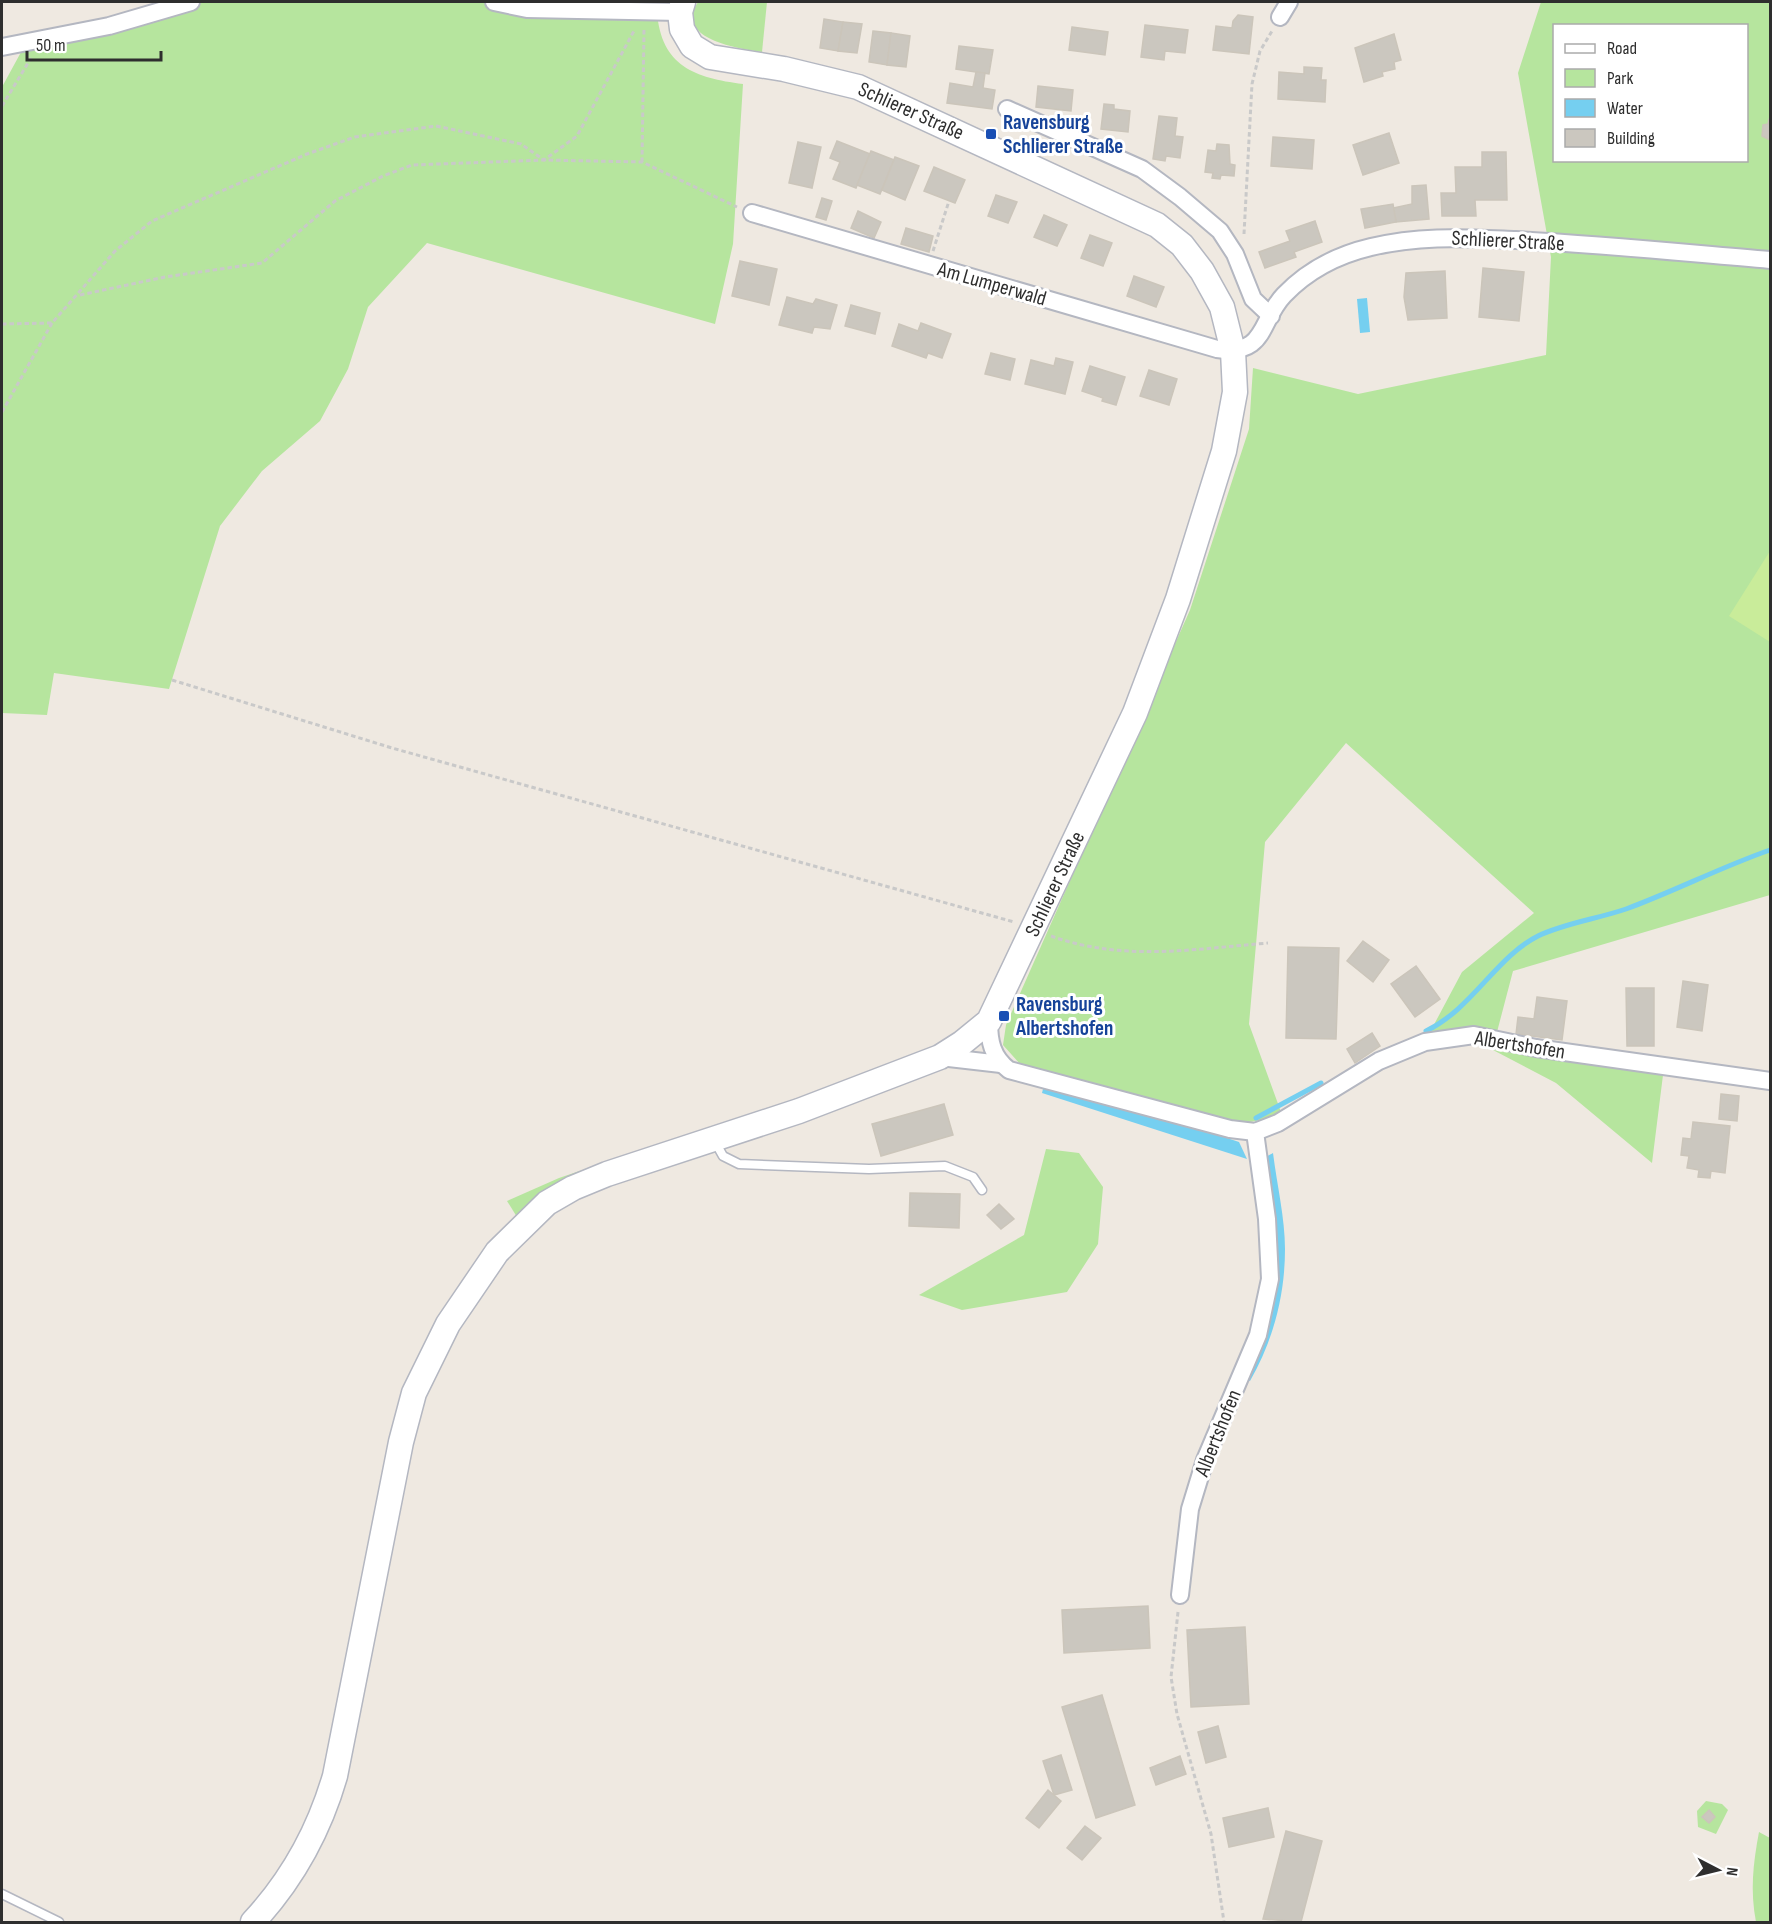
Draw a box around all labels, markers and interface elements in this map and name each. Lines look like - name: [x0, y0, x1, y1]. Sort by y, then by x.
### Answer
- scale bar: [27, 24, 160, 62]
- legend: [1553, 24, 1748, 162]
- text: 50 m: [36, 35, 66, 56]
- text: Road: [1607, 38, 1637, 59]
- text: Park: [1607, 68, 1633, 89]
- street label: Schlierer Straße: [854, 77, 968, 145]
- text: Water: [1607, 98, 1643, 119]
- place label: Ravensburg Schlierer Straße: [1003, 110, 1123, 159]
- marker: Ravensburg Schlierer Straße: [984, 127, 998, 141]
- text: Building: [1607, 128, 1655, 149]
- street label: Schlierer Straße: [1451, 226, 1565, 256]
- street label: Am Lumperwald: [934, 256, 1049, 311]
- street label: Schlierer Straße: [1020, 828, 1090, 940]
- place label: Ravensburg Albertshofen: [1015, 992, 1113, 1041]
- marker: Ravensburg Albertshofen: [997, 1009, 1011, 1023]
- street label: Albertshofen: [1472, 1025, 1567, 1064]
- street label: Albertshofen: [1189, 1386, 1247, 1481]
- north arrow: [1688, 1840, 1748, 1900]
- text: N: [1721, 1866, 1741, 1877]

